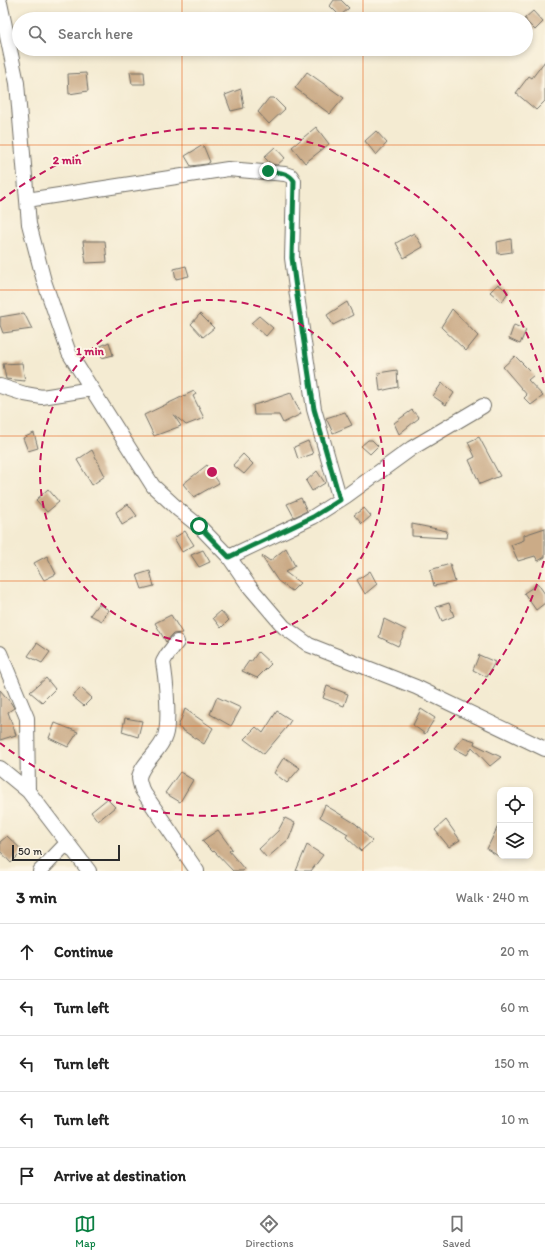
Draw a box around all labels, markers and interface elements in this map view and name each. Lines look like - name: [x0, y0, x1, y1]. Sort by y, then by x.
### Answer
- search box: [12, 12, 533, 56]
- icon: search: [26, 23, 48, 45]
- text: Search here: [58, 25, 133, 43]
- text: 2 min: [53, 153, 82, 167]
- route end: [259, 162, 277, 180]
- text: 1 min: [76, 344, 105, 358]
- centre of rings: [205, 465, 219, 479]
- route start: [190, 517, 208, 535]
- map controls: [497, 787, 533, 859]
- button: locate: [497, 787, 533, 823]
- button: layers: [497, 823, 533, 859]
- scale bar: [12, 843, 120, 862]
- text: 50 m: [18, 845, 42, 858]
- text: 3 min: [16, 887, 57, 907]
- text: Walk · 240 m: [456, 890, 529, 905]
- icon: ahead: [16, 941, 38, 963]
- text: Continue: [54, 943, 113, 961]
- text: 20 m: [500, 944, 529, 959]
- icon: left: [16, 997, 38, 1019]
- text: Turn left: [54, 999, 109, 1017]
- text: 60 m: [500, 1000, 529, 1015]
- icon: left: [16, 1053, 38, 1075]
- text: Turn left: [54, 1055, 109, 1073]
- text: 150 m: [494, 1056, 529, 1071]
- icon: left: [16, 1109, 38, 1131]
- text: Turn left: [54, 1111, 109, 1129]
- text: 10 m: [501, 1112, 529, 1127]
- icon: arrive: [16, 1165, 38, 1187]
- text: Arrive at destination: [54, 1167, 186, 1185]
- tab: Map: [74, 1213, 96, 1250]
- tab: Directions: [245, 1213, 294, 1250]
- tab: Saved: [442, 1213, 471, 1250]

